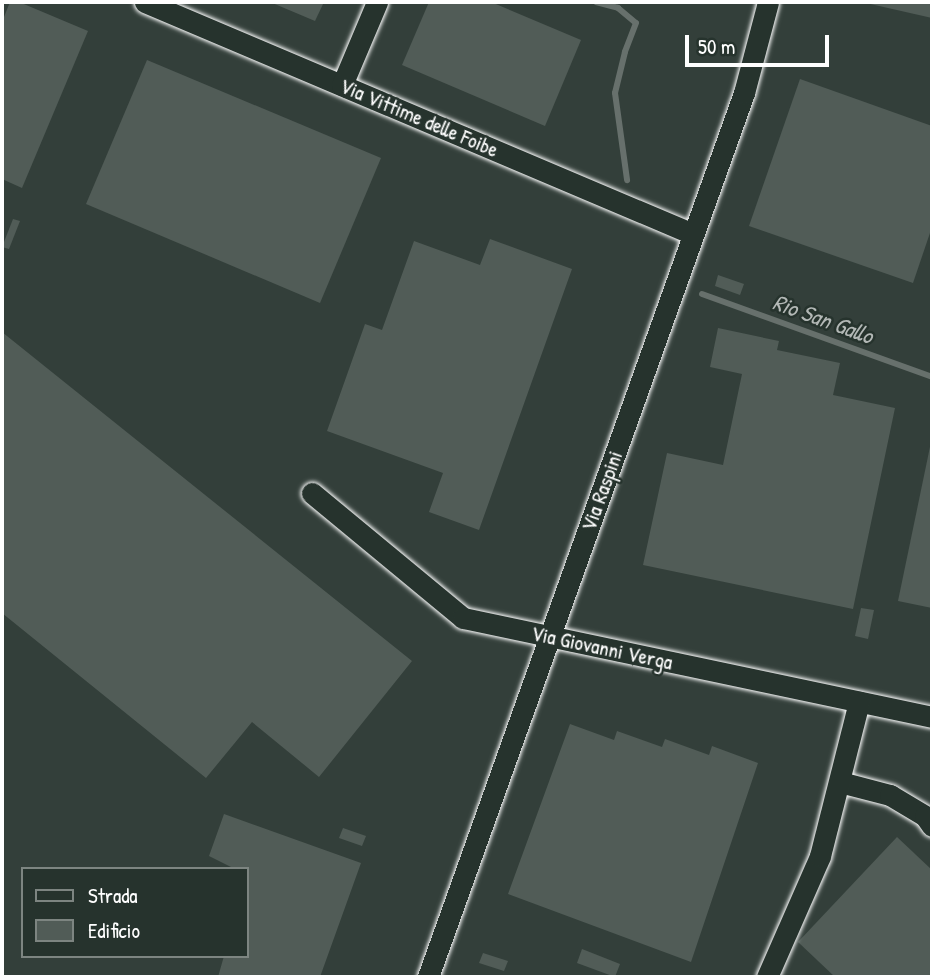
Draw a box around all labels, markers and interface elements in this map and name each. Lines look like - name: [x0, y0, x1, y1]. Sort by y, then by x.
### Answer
- scale bar: [689, 21, 832, 65]
- text: 50 m: [698, 32, 735, 61]
- street label: Via Vittime delle Foibe: [336, 73, 502, 163]
- water label: Rio San Gallo: [769, 288, 877, 350]
- street label: Via Raspini: [576, 448, 628, 534]
- street label: Via Giovanni Verga: [529, 621, 675, 675]
- legend: [21, 867, 248, 958]
- text: Strada: [88, 881, 138, 910]
- text: Edificio: [88, 916, 140, 945]

